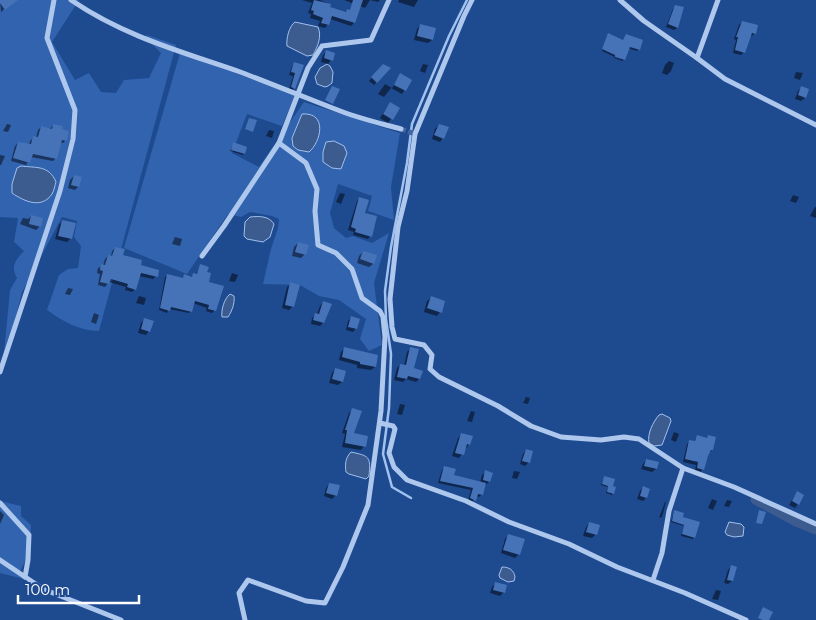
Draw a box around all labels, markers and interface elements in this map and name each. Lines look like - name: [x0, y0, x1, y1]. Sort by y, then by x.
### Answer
- scale bar: [18, 572, 139, 604]
- text: 100 m: [25, 580, 70, 599]

